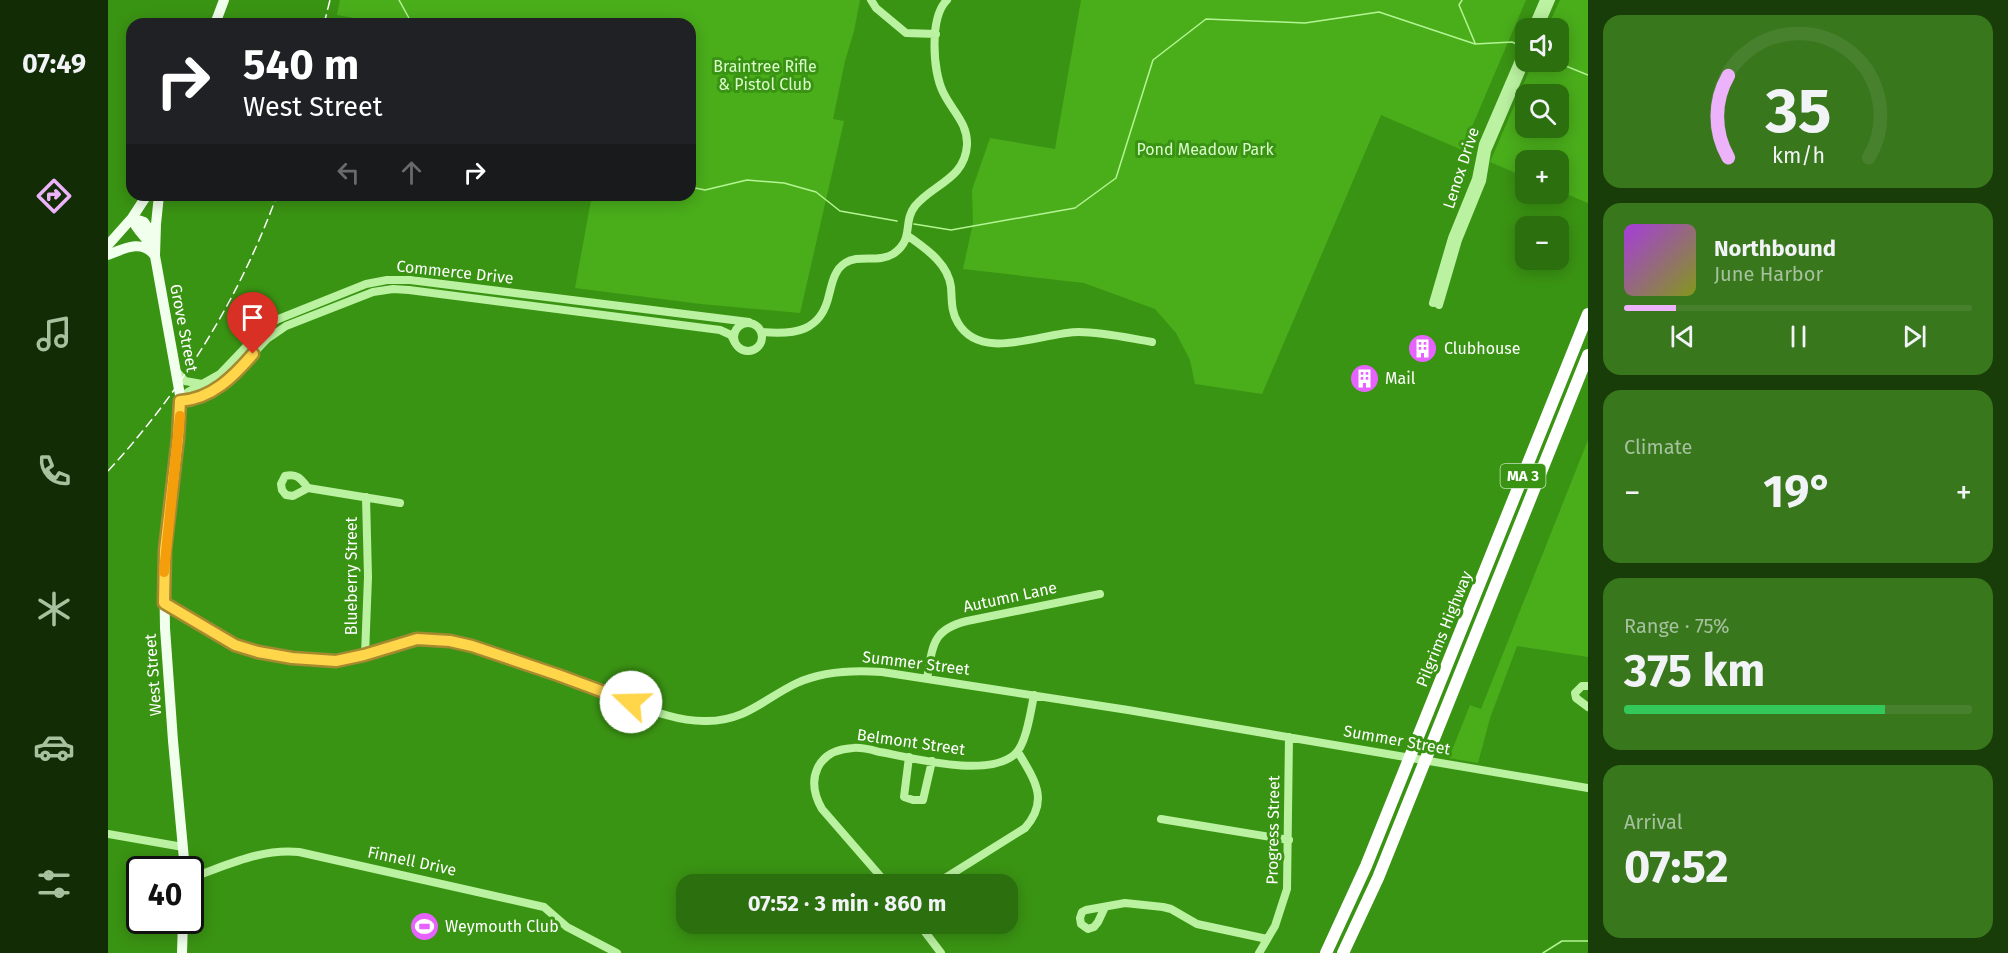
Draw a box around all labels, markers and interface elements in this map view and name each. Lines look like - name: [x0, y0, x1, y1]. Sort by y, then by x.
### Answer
- map controls: [1515, 18, 1569, 270]
- button: sound: [1515, 18, 1569, 72]
- text: 540 m: [243, 40, 359, 90]
- icon: right: [144, 42, 222, 120]
- text: 07:49: [22, 48, 86, 80]
- park label: Braintree Rifle & Pistol Club: [713, 57, 817, 94]
- text: 35: [1764, 74, 1831, 149]
- button: search: [1515, 84, 1569, 138]
- text: West Street: [243, 91, 383, 123]
- street label: Lenox Drive: [1439, 125, 1483, 211]
- park label: Pond Meadow Park: [1136, 140, 1274, 159]
- text: km/h: [1771, 144, 1825, 170]
- button: +: [1515, 150, 1569, 204]
- icon: left: [332, 156, 365, 189]
- icon: ahead: [395, 156, 428, 189]
- icon: right: [458, 156, 491, 189]
- icon: directions: [33, 175, 75, 217]
- button: −: [1515, 216, 1569, 270]
- text: Northbound: [1714, 235, 1836, 262]
- street label: Commerce Drive: [396, 256, 514, 288]
- text: June Harbor: [1714, 262, 1823, 286]
- street label: Grove Street: [166, 282, 202, 374]
- pin: [227, 292, 278, 354]
- icon: arrive: [236, 301, 269, 334]
- icon: music: [33, 313, 75, 355]
- icon: previous: [1666, 320, 1699, 353]
- icon: pause: [1782, 320, 1815, 353]
- icon: next: [1898, 320, 1931, 353]
- building icon: Clubhouse: [1407, 332, 1439, 364]
- place label: Clubhouse: [1444, 339, 1521, 358]
- building icon: Mail: [1348, 362, 1380, 394]
- place label: Mail: [1385, 369, 1416, 388]
- text: Climate: [1624, 435, 1692, 459]
- icon: phone: [33, 450, 75, 492]
- road number: MA 3: [1500, 464, 1546, 488]
- text: 19°: [1763, 465, 1833, 519]
- text: −: [1624, 473, 1641, 513]
- text: +: [1956, 473, 1972, 513]
- street label: Blueberry Street: [342, 517, 361, 635]
- street label: Pilgrims Highway: [1412, 568, 1476, 690]
- street label: Autumn Lane: [961, 578, 1059, 616]
- icon: climate: [33, 588, 75, 630]
- text: Range · 75%: [1624, 614, 1730, 638]
- street label: West Street: [141, 633, 165, 717]
- text: 375 km: [1624, 644, 1765, 698]
- street label: Summer Street: [861, 647, 971, 679]
- position arrow: [599, 670, 663, 734]
- street label: Summer Street: [1342, 721, 1452, 759]
- street label: Belmont Street: [856, 725, 967, 759]
- icon: car: [33, 726, 75, 768]
- street label: Progress Street: [1263, 775, 1283, 885]
- text: Arrival: [1624, 810, 1683, 834]
- text: 07:52: [1624, 840, 1728, 894]
- street label: Finnell Drive: [366, 842, 458, 880]
- speed limit sign: 40: [126, 856, 204, 934]
- icon: filters: [33, 863, 75, 905]
- text: 07:52 · 3 min · 860 m: [748, 890, 946, 917]
- sports icon: Weymouth Club: [408, 910, 440, 942]
- place label: Weymouth Club: [445, 917, 559, 936]

